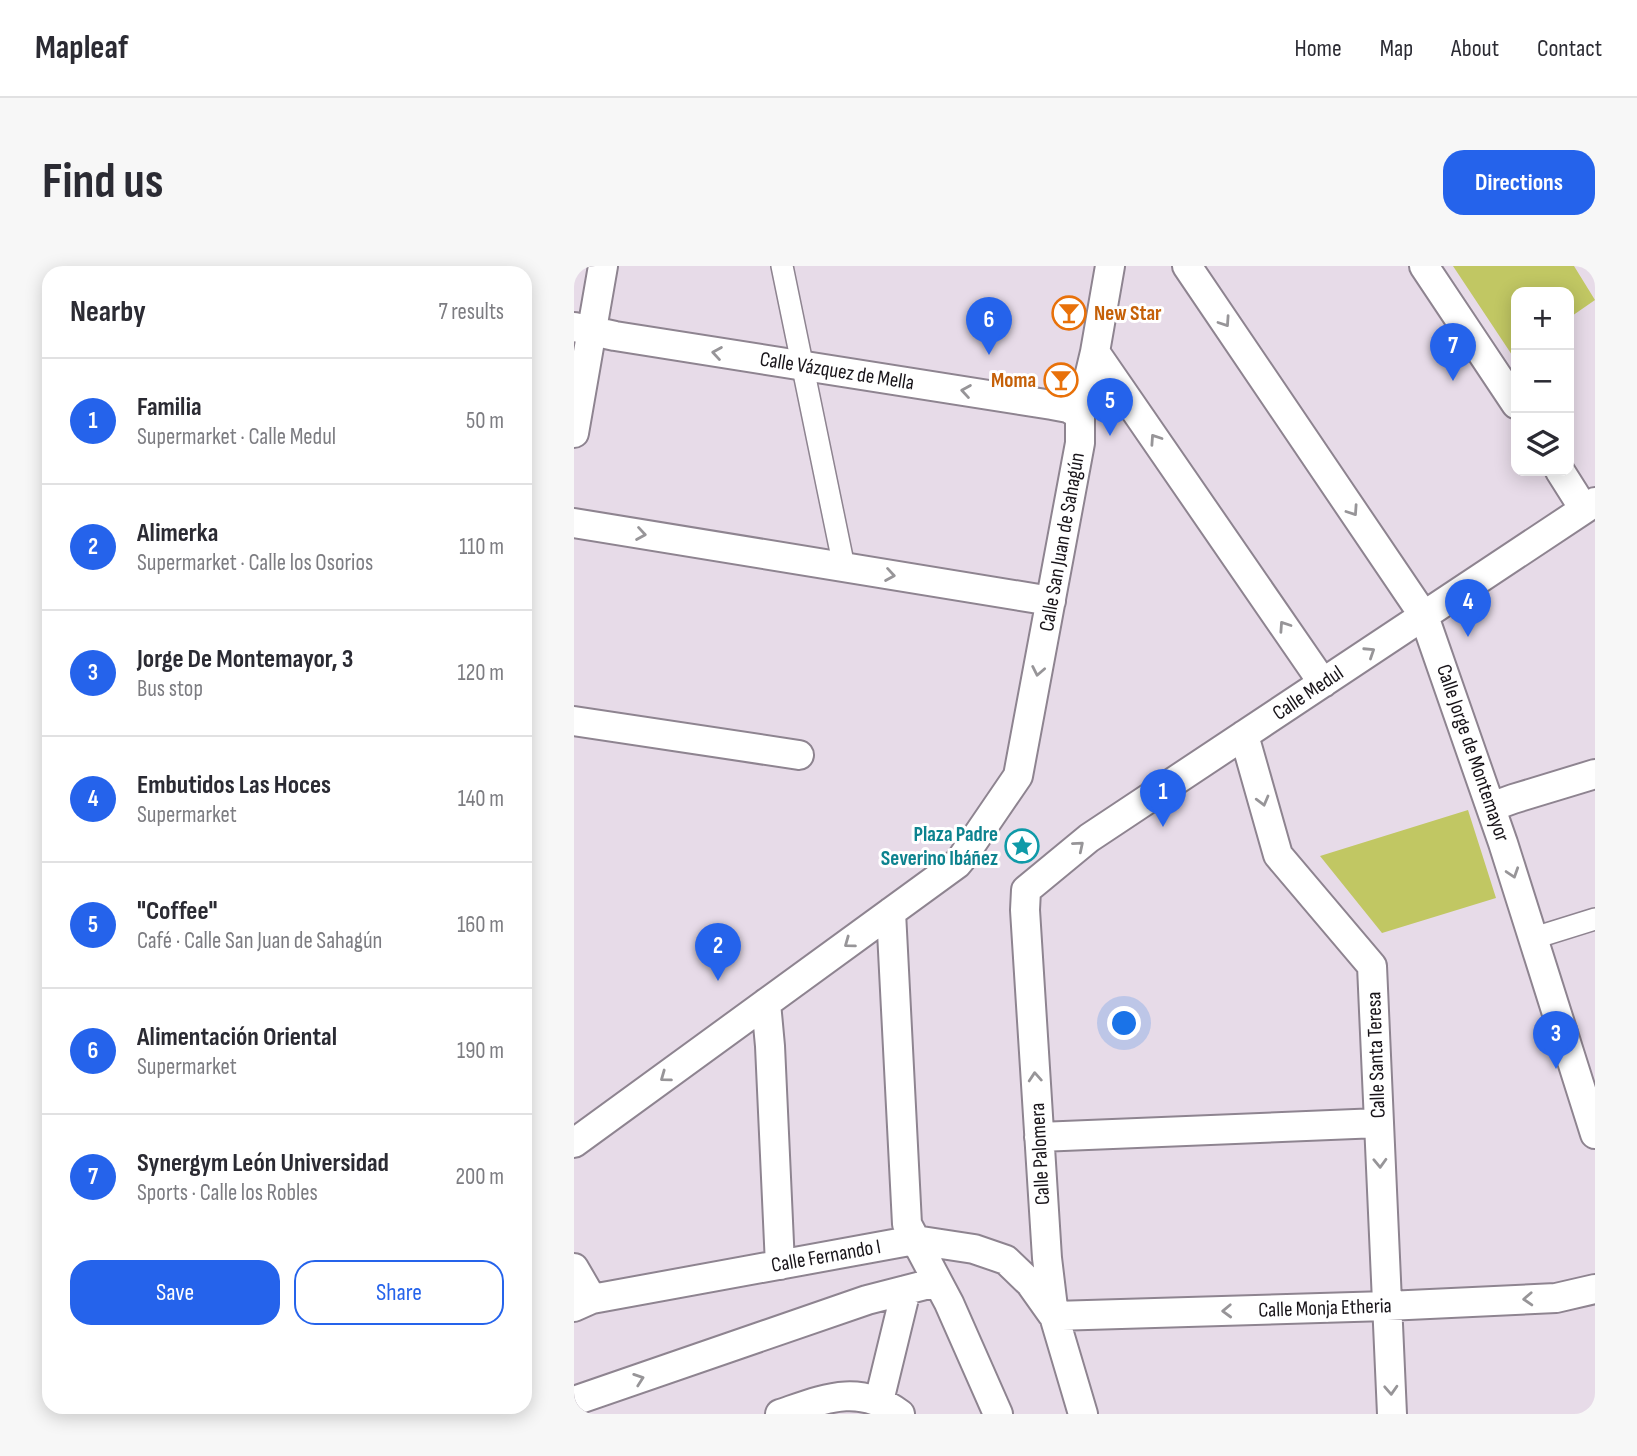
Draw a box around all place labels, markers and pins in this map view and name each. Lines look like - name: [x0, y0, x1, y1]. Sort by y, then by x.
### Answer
- bar icon: New Star: [1050, 294, 1088, 332]
- pin: 6: [966, 297, 1012, 355]
- place label: New Star: [1094, 301, 1162, 326]
- pin: 7: [1430, 323, 1476, 381]
- bar icon: Moma: [1042, 361, 1080, 399]
- place label: Moma: [991, 368, 1036, 393]
- pin: 5: [1087, 378, 1133, 436]
- pin: 4: [1445, 579, 1491, 637]
- pin: 1: [1140, 769, 1186, 827]
- place label: Plaza Padre Severino Ibáñez: [881, 822, 998, 871]
- place icon: Plaza Padre Severino Ibáñez: [1003, 827, 1041, 865]
- pin: 2: [695, 923, 741, 981]
- pin: 3: [1533, 1011, 1579, 1069]

